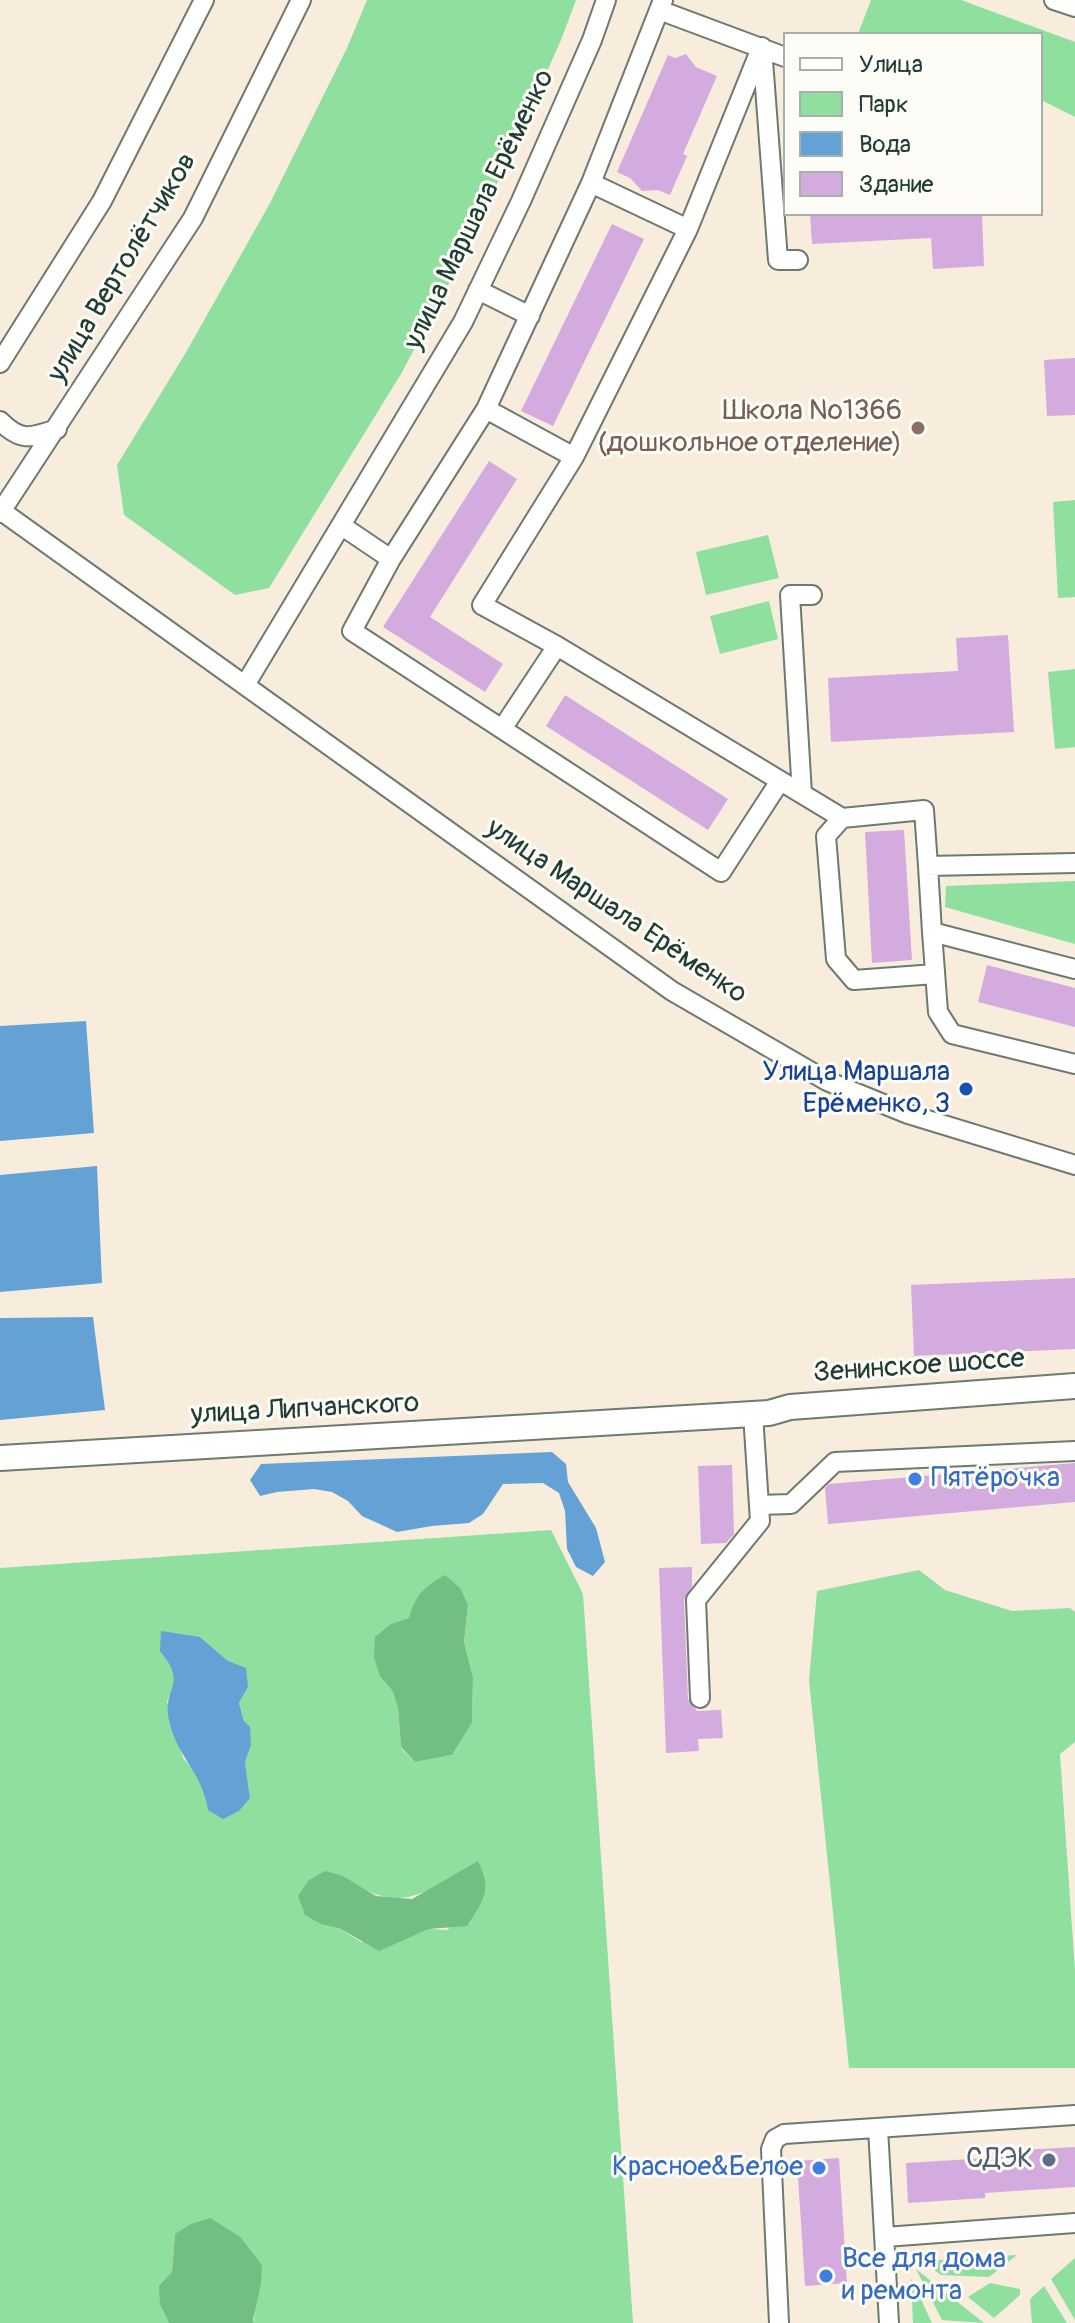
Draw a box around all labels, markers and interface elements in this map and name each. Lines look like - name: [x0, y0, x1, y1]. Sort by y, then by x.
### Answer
- legend: [783, 32, 1043, 216]
- text: Улица: [859, 50, 923, 79]
- street label: улица Маршала Ерёменко: [398, 64, 562, 356]
- text: Парк: [859, 90, 908, 119]
- text: Вода: [859, 130, 911, 159]
- street label: улица Вертолётчиков: [41, 147, 205, 389]
- text: Здание: [859, 170, 933, 199]
- place label: Школа №1366 (дошкольное отделение): [597, 395, 902, 461]
- marker: Школа №1366 (дошкольное отделение): [909, 419, 927, 437]
- street label: улица Маршала Ерёменко: [479, 812, 753, 1012]
- place label: Улица Маршала Ерёменко, 3: [762, 1056, 950, 1122]
- marker: Улица Маршала Ерёменко, 3: [957, 1080, 975, 1098]
- street label: Зенинское шоссе: [812, 1343, 1026, 1391]
- street label: улица Липчанского: [190, 1387, 420, 1433]
- place label: Пятёрочка: [931, 1462, 1060, 1496]
- marker: Пятёрочка: [906, 1470, 924, 1488]
- place label: СДЭК: [966, 2143, 1033, 2177]
- place label: Красное&Белое: [612, 2151, 803, 2185]
- marker: СДЭК: [1040, 2151, 1058, 2169]
- marker: Красное&Белое: [810, 2159, 828, 2177]
- place label: Все для дома и ремонта: [842, 2243, 1006, 2309]
- marker: Все для дома и ремонта: [817, 2267, 835, 2285]

